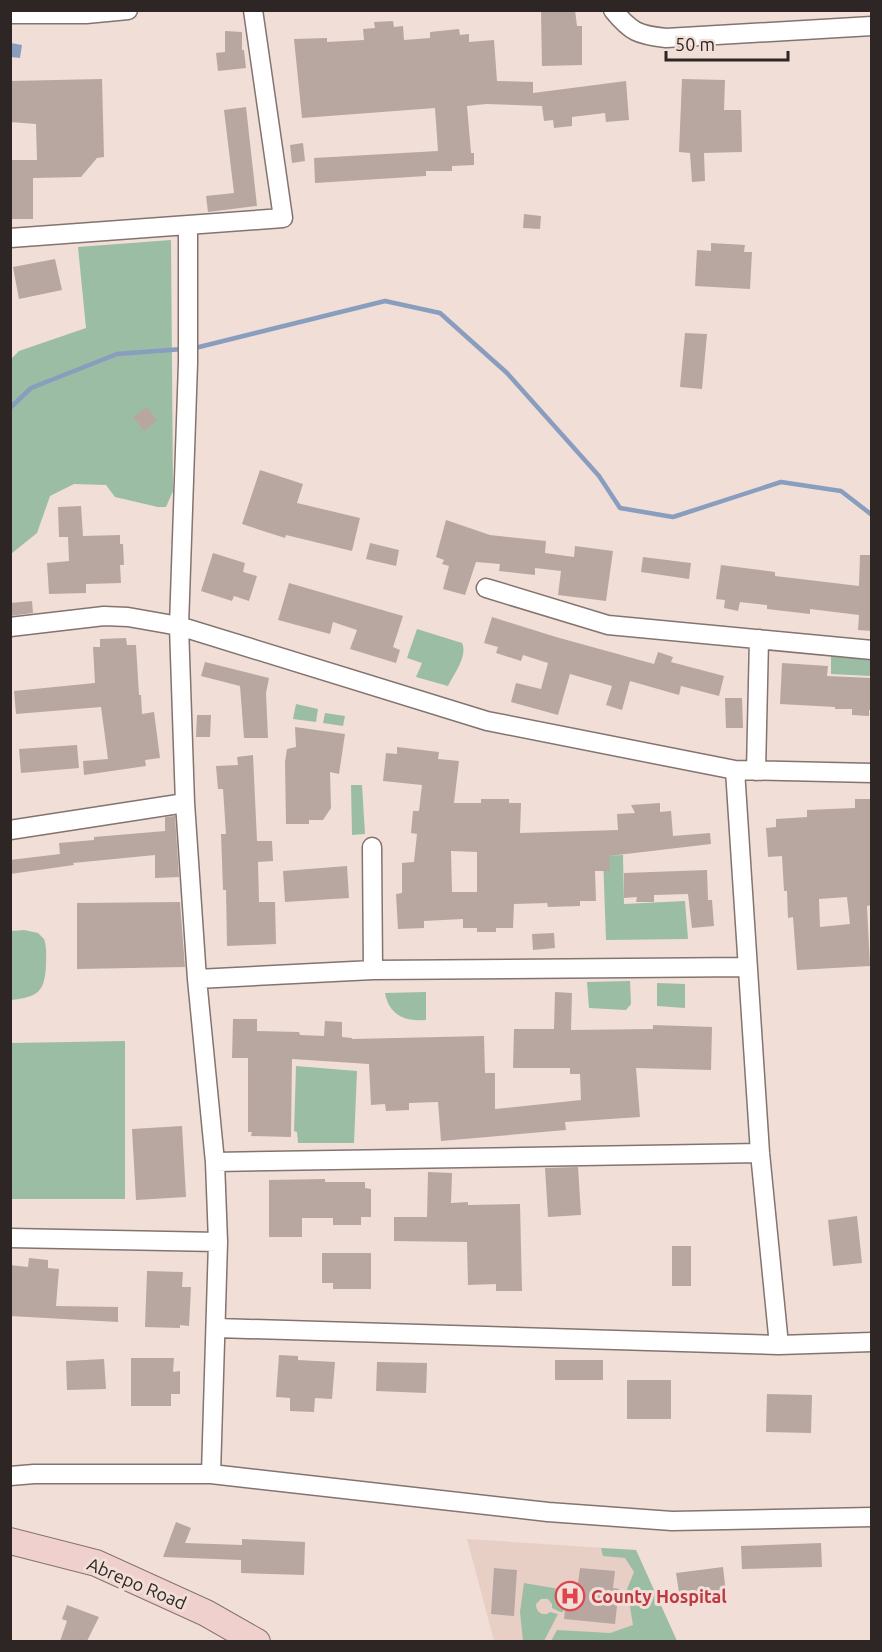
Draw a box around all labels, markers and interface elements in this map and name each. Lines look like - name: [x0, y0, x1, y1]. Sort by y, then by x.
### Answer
- scale bar: [666, 24, 788, 62]
- text: 50 m: [675, 34, 715, 54]
- street label: Abrepo Road: [84, 1553, 190, 1613]
- hospital icon: County Hospital: [554, 1580, 586, 1612]
- place label: County Hospital: [591, 1586, 727, 1606]

